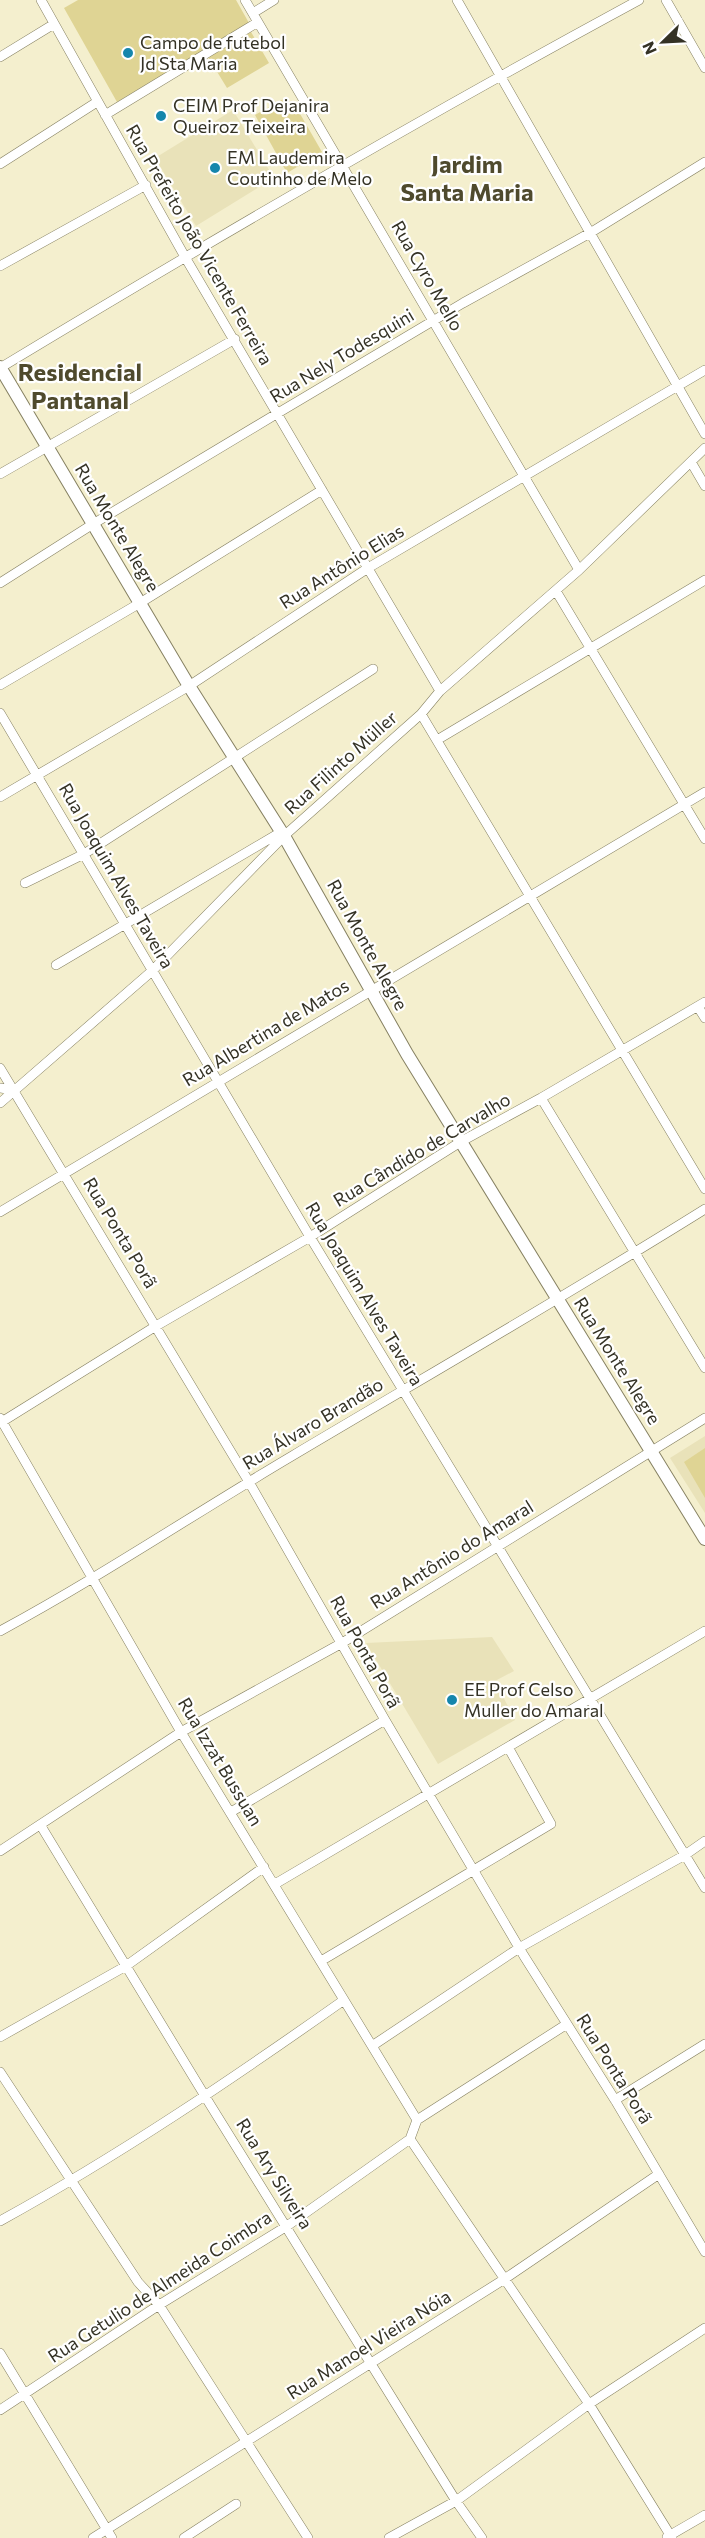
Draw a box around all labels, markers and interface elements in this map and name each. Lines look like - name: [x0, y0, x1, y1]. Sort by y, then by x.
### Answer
- north arrow: [633, 12, 693, 72]
- place label: Campo de futebol Jd Sta Maria: [140, 31, 286, 74]
- text: N: [638, 39, 660, 58]
- marker: Campo de futebol Jd Sta Maria: [121, 46, 135, 60]
- place label: CEIM Prof Dejanira Queiroz Teixeira: [173, 94, 329, 137]
- marker: CEIM Prof Dejanira Queiroz Teixeira: [154, 109, 168, 123]
- street label: Rua Prefeito João Vicente Ferreira: [122, 120, 278, 369]
- place label: EM Laudemira Coutinho de Melo: [227, 146, 372, 189]
- district label: Jardim Santa Maria: [400, 149, 534, 206]
- marker: EM Laudemira Coutinho de Melo: [208, 161, 222, 175]
- street label: Rua Cyro Mello: [387, 216, 468, 335]
- street label: Rua Nely Todesquini: [265, 303, 418, 407]
- district label: Residencial Pantanal: [18, 357, 142, 414]
- street label: Rua Monte Alegre: [71, 459, 165, 596]
- street label: Rua Antônio Elias: [275, 519, 408, 613]
- street label: Rua Filinto Müller: [280, 706, 401, 819]
- street label: Rua Joaquim Alves Taveira: [55, 779, 179, 972]
- street label: Rua Monte Alegre: [323, 875, 413, 1014]
- street label: Rua Albertina de Matos: [178, 974, 353, 1091]
- street label: Rua Cândido de Carvalho: [329, 1087, 514, 1211]
- street label: Rua Ponta Porã: [79, 1173, 163, 1292]
- street label: Rua Joaquim Alves Taveira: [301, 1198, 428, 1389]
- street label: Rua Monte Alegre: [570, 1293, 666, 1428]
- street label: Rua Álvaro Brandão: [238, 1372, 387, 1474]
- street label: Rua Antônio do Amaral: [366, 1495, 537, 1613]
- street label: Rua Ponta Porã: [326, 1591, 406, 1712]
- place label: EE Prof Celso Muller do Amaral: [464, 1678, 604, 1721]
- street label: Rua Izzat Bussuan: [174, 1693, 268, 1830]
- marker: EE Prof Celso Muller do Amaral: [445, 1693, 459, 1707]
- street label: Rua Ponta Porã: [572, 2010, 657, 2127]
- street label: Rua Ary Silveira: [232, 2114, 318, 2233]
- street label: Rua Getulio de Almeida Coimbra: [44, 2206, 275, 2367]
- street label: Rua Manoel Vieira Nóia: [282, 2285, 455, 2404]

